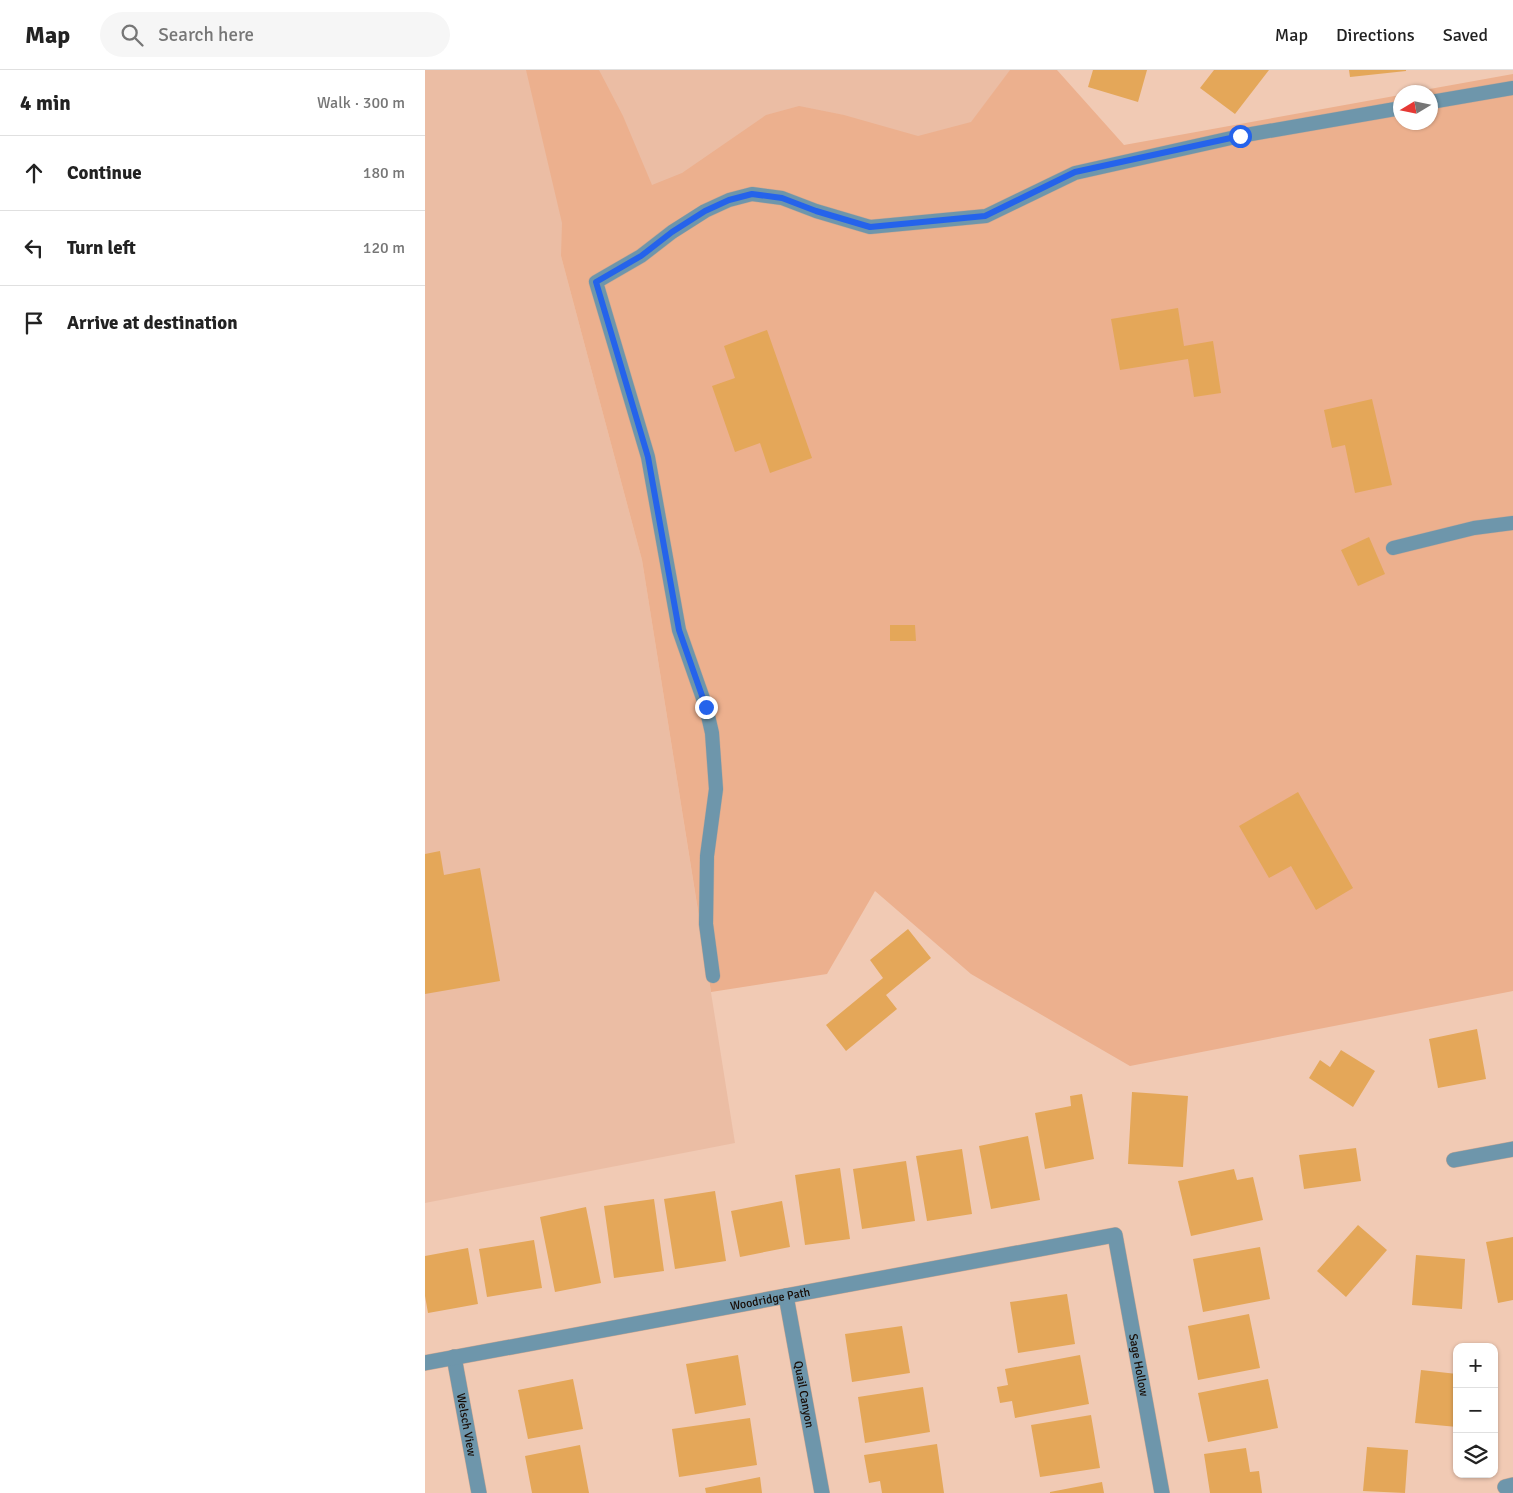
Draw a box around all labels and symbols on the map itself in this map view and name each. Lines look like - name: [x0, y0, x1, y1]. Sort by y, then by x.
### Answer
- north arrow: [1393, 85, 1438, 130]
- route start: [1229, 125, 1252, 148]
- route end: [695, 696, 718, 719]
- street label: Woodridge Path: [729, 1285, 811, 1314]
- street label: Sage Hollow: [1125, 1333, 1151, 1398]
- street label: Quail Canyon: [790, 1360, 817, 1429]
- street label: Welsch View: [453, 1392, 479, 1458]

